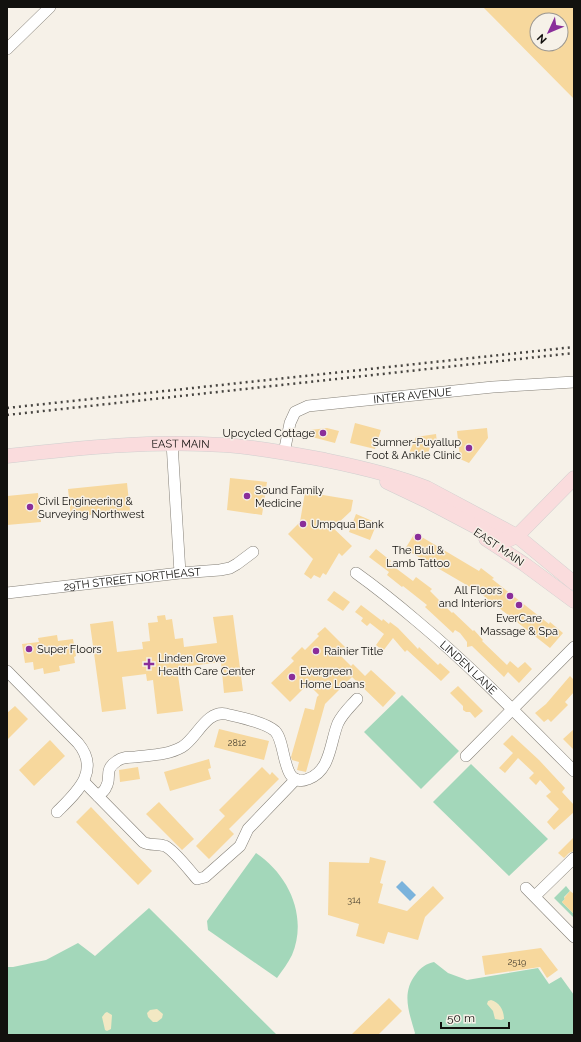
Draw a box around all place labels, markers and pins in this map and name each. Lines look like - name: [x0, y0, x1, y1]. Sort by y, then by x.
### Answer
- place label: Upcycled Cottage: [223, 427, 316, 440]
- marker: Upcycled Cottage: [318, 428, 328, 438]
- place label: Sumner-Puyallup Foot & Ankle Clinic: [366, 436, 461, 462]
- marker: Sumner-Puyallup Foot & Ankle Clinic: [464, 443, 474, 453]
- place label: Sound Family Medicine: [255, 484, 324, 510]
- marker: Sound Family Medicine: [242, 491, 252, 501]
- place label: Civil Engineering & Surveying Northwest: [38, 495, 145, 521]
- marker: Civil Engineering & Surveying Northwest: [25, 502, 35, 512]
- place label: Umpqua Bank: [311, 518, 384, 531]
- marker: Umpqua Bank: [298, 519, 308, 529]
- marker: The Bull & Lamb Tattoo: [413, 532, 423, 542]
- place label: The Bull & Lamb Tattoo: [386, 544, 450, 570]
- place label: All Floors and Interiors: [439, 584, 502, 610]
- marker: All Floors and Interiors: [505, 591, 515, 601]
- marker: EverCare Massage & Spa: [514, 600, 524, 610]
- place label: EverCare Massage & Spa: [480, 612, 558, 638]
- place label: Super Floors: [37, 643, 102, 656]
- marker: Super Floors: [24, 644, 34, 654]
- place label: Rainier Title: [324, 645, 384, 658]
- marker: Rainier Title: [311, 646, 321, 656]
- place label: Linden Grove Health Care Center: [158, 652, 255, 678]
- marker: Linden Grove Health Care Center: [143, 658, 155, 670]
- place label: Evergreen Home Loans: [300, 665, 365, 691]
- marker: Evergreen Home Loans: [287, 672, 297, 682]

